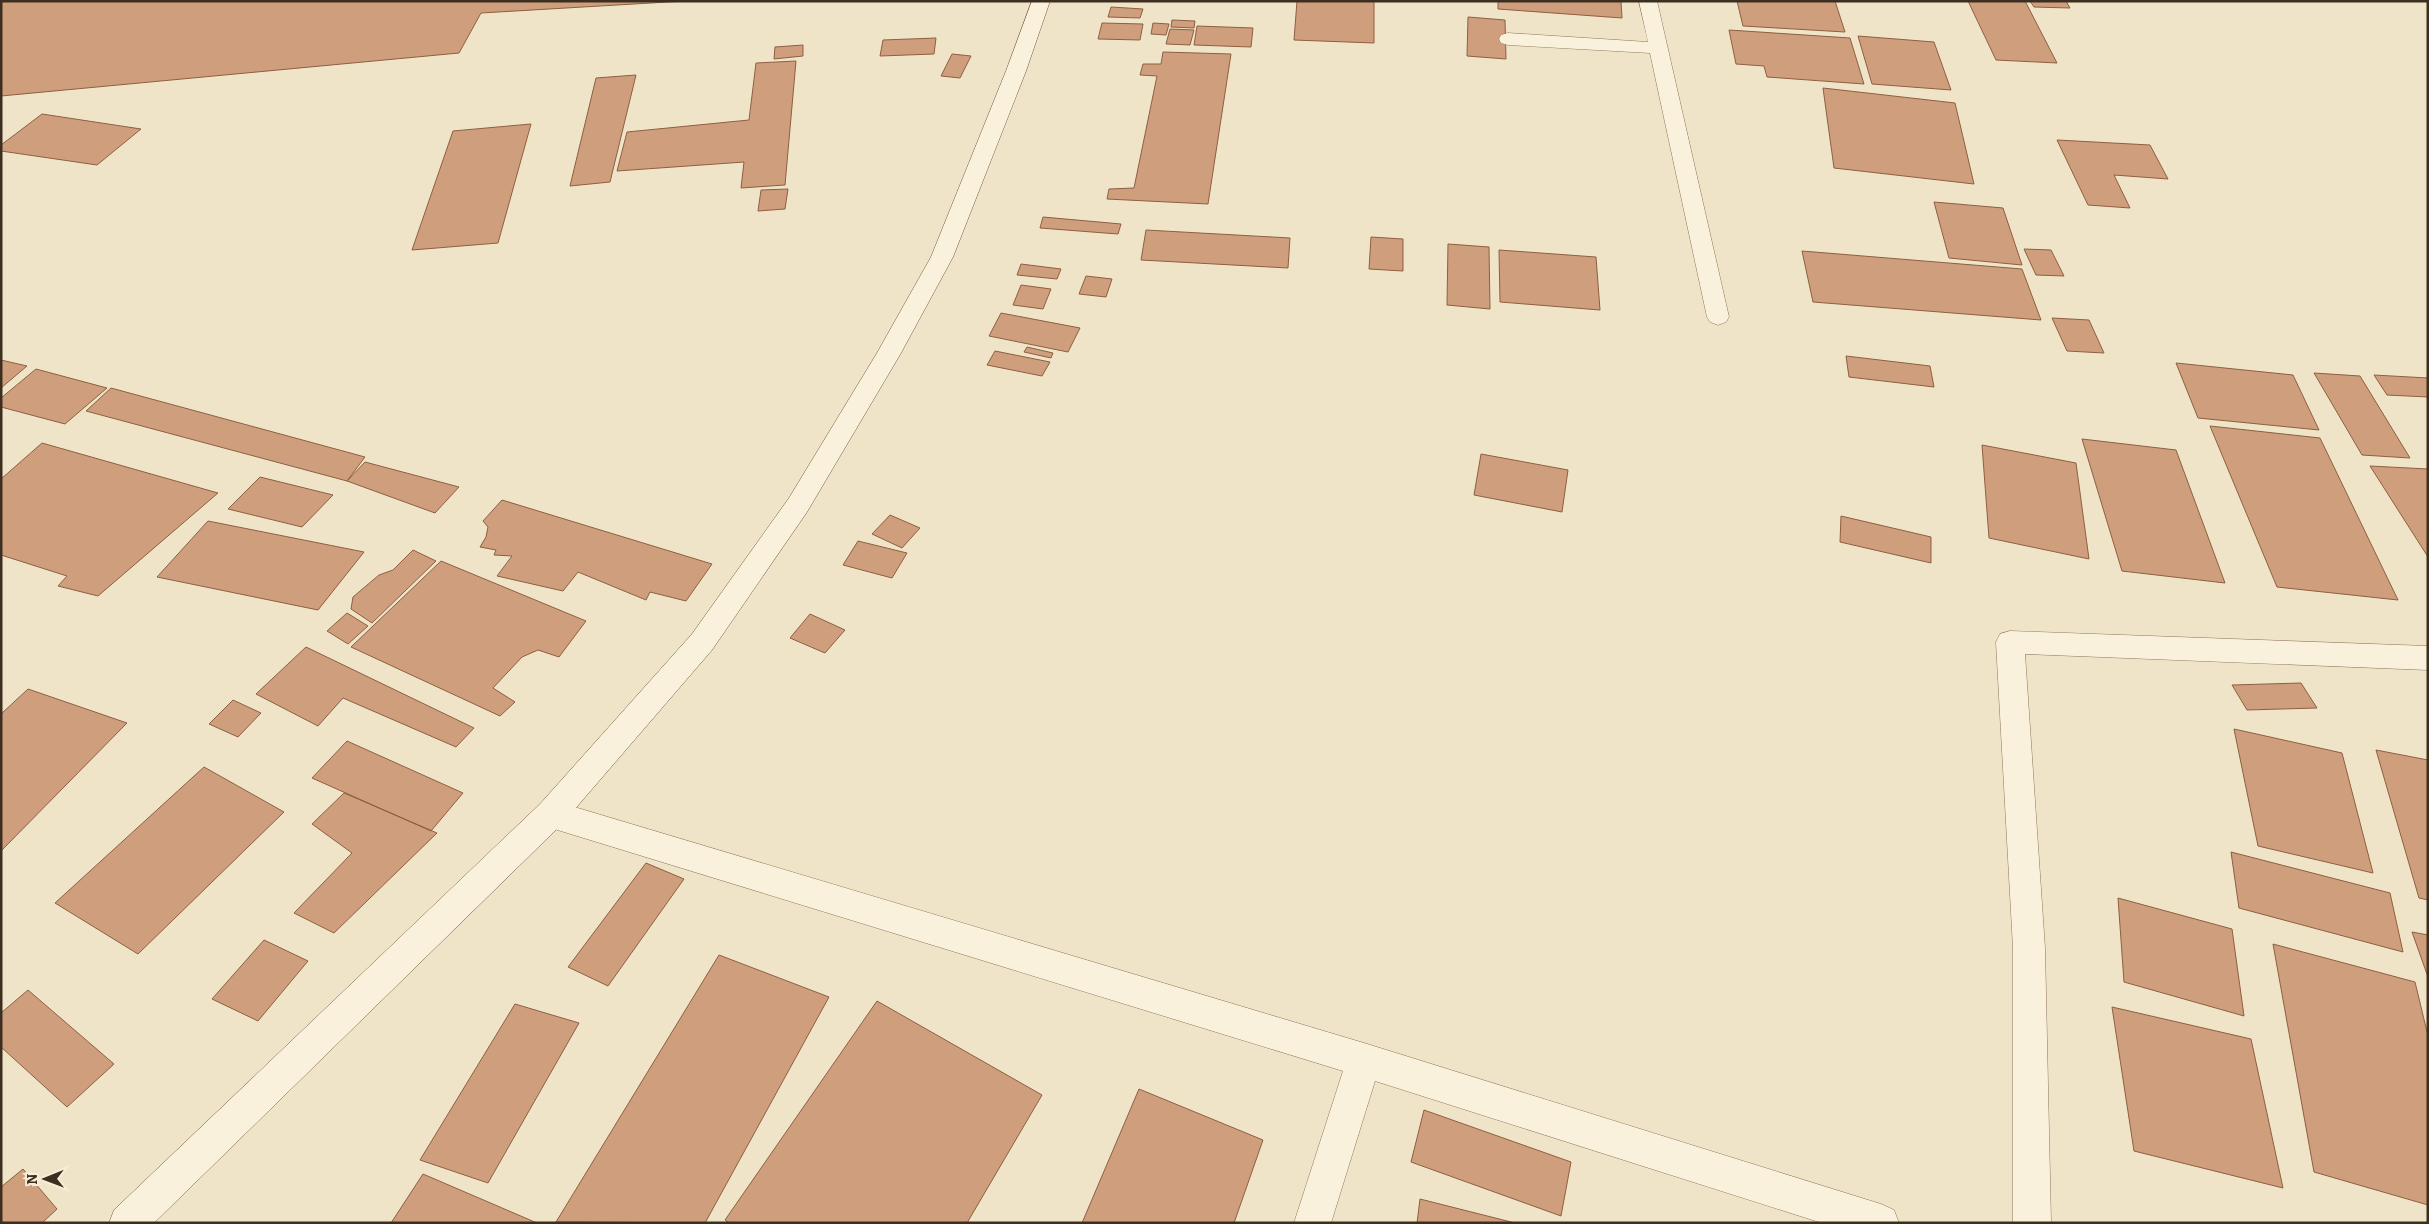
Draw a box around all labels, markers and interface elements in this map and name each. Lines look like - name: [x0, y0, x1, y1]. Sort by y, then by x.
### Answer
- north arrow: [20, 1154, 70, 1204]
- text: N: [24, 1173, 41, 1185]

